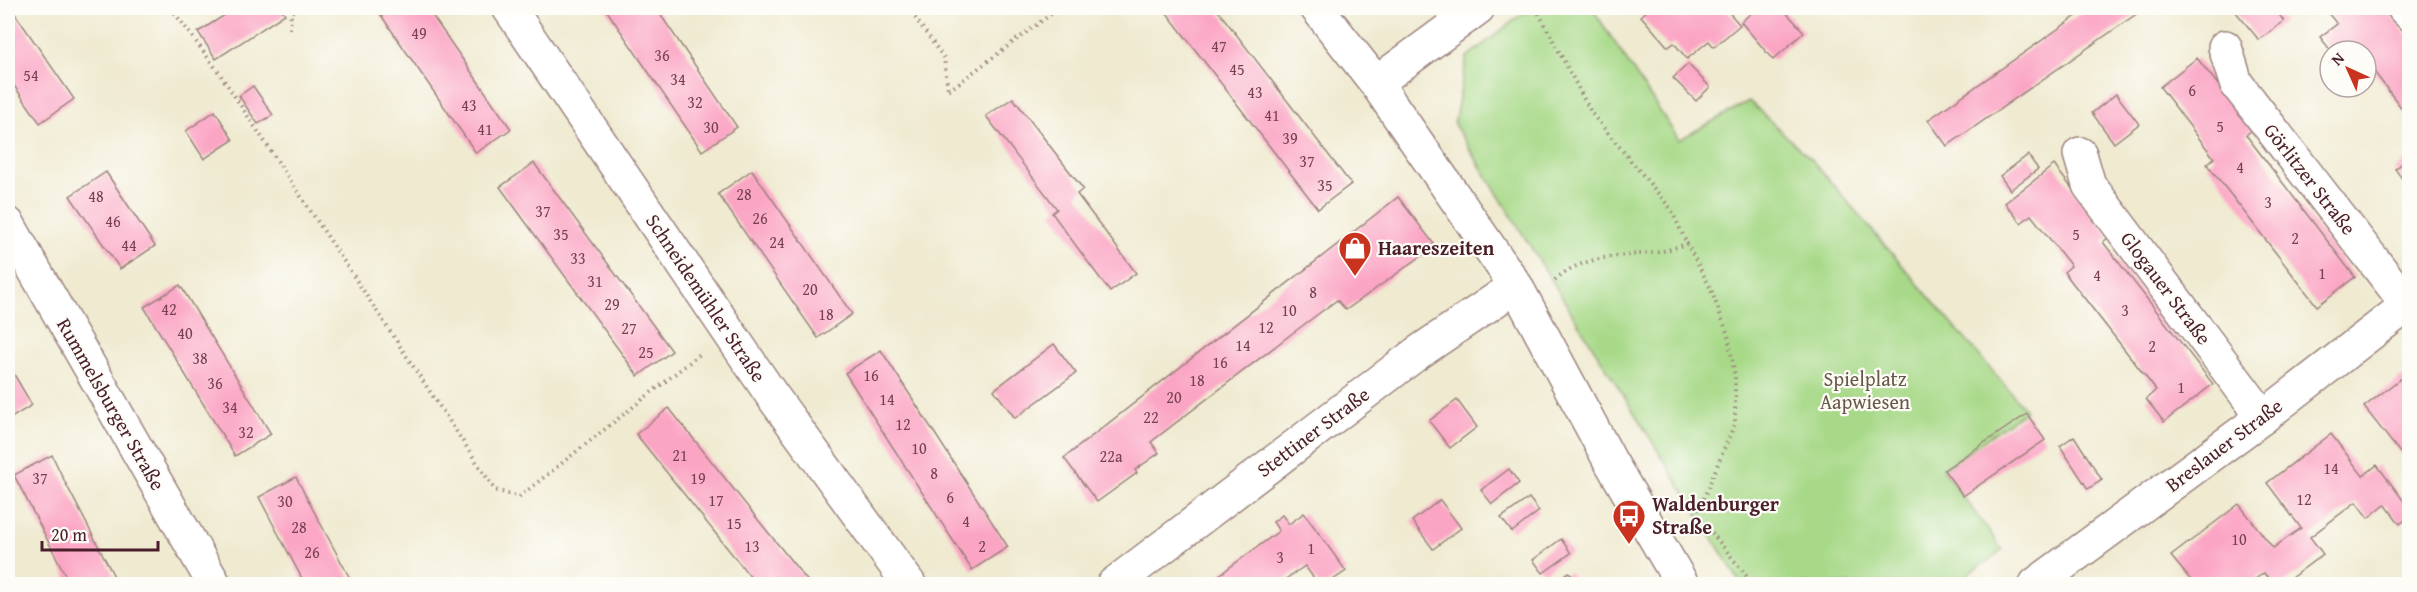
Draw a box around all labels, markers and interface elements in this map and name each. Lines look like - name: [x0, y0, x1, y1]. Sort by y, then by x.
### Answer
- house number: 49: [411, 21, 427, 45]
- house number: 47: [1211, 34, 1227, 58]
- north arrow: [2318, 39, 2378, 99]
- house number: 36: [654, 43, 670, 67]
- text: N: [2325, 46, 2350, 71]
- house number: 45: [1229, 57, 1245, 81]
- house number: 54: [23, 63, 39, 87]
- house number: 34: [670, 67, 686, 91]
- house number: 6: [2188, 78, 2196, 102]
- house number: 43: [1247, 80, 1263, 104]
- house number: 32: [687, 90, 703, 114]
- house number: 43: [461, 93, 477, 117]
- house number: 41: [1264, 103, 1280, 127]
- house number: 5: [2216, 114, 2224, 138]
- house number: 30: [703, 115, 719, 139]
- house number: 41: [477, 117, 493, 141]
- street label: Görlitzer Straße: [2257, 117, 2363, 241]
- house number: 39: [1282, 126, 1298, 150]
- house number: 37: [1299, 149, 1315, 173]
- house number: 4: [2236, 155, 2244, 179]
- house number: 35: [1317, 173, 1333, 197]
- house number: 28: [736, 182, 752, 206]
- house number: 48: [88, 184, 104, 208]
- house number: 3: [2264, 190, 2272, 214]
- house number: 37: [535, 199, 551, 223]
- house number: 26: [752, 206, 768, 230]
- street label: Schneidemühler Straße: [639, 208, 774, 388]
- house number: 46: [105, 209, 121, 233]
- house number: 35: [553, 222, 569, 246]
- house number: 5: [2072, 222, 2080, 246]
- street label: Glogauer Straße: [2114, 225, 2219, 350]
- house number: 2: [2291, 226, 2299, 250]
- house number: 24: [769, 230, 785, 254]
- shop icon: Haareszeiten: [1337, 230, 1373, 277]
- house number: 44: [121, 233, 137, 257]
- place label: Haareszeiten: [1378, 233, 1495, 262]
- house number: 33: [570, 246, 586, 270]
- house number: 1: [2318, 261, 2326, 285]
- house number: 4: [2093, 263, 2101, 287]
- house number: 31: [587, 269, 603, 293]
- house number: 20: [802, 277, 818, 301]
- house number: 8: [1309, 280, 1317, 304]
- house number: 29: [604, 292, 620, 316]
- house number: 42: [161, 297, 177, 321]
- house number: 10: [1281, 298, 1297, 322]
- house number: 3: [2121, 298, 2129, 322]
- house number: 18: [818, 302, 834, 326]
- street label: Rummelsburger Straße: [50, 312, 173, 495]
- house number: 12: [1258, 315, 1274, 339]
- house number: 27: [621, 316, 637, 340]
- house number: 40: [177, 321, 193, 345]
- house number: 14: [1235, 333, 1251, 357]
- house number: 2: [2148, 334, 2156, 358]
- house number: 25: [638, 340, 654, 364]
- house number: 38: [192, 346, 208, 370]
- house number: 16: [1212, 350, 1228, 374]
- house number: 16: [863, 363, 879, 387]
- park label: Spielplatz Aapwiesen: [1820, 364, 1910, 416]
- house number: 18: [1189, 368, 1205, 392]
- house number: 36: [207, 371, 223, 395]
- house number: 1: [2177, 375, 2185, 399]
- street label: Stettiner Straße: [1250, 380, 1375, 484]
- house number: 20: [1166, 385, 1182, 409]
- house number: 14: [879, 387, 895, 411]
- street label: Breslauer Straße: [2159, 391, 2288, 498]
- house number: 34: [222, 395, 238, 419]
- house number: 22: [1143, 405, 1159, 429]
- house number: 12: [895, 412, 911, 436]
- house number: 32: [238, 420, 254, 444]
- house number: 10: [911, 436, 927, 460]
- house number: 21: [672, 443, 688, 467]
- house number: 22a: [1100, 444, 1123, 468]
- house number: 14: [2323, 456, 2339, 480]
- house number: 8: [930, 461, 938, 485]
- house number: 37: [32, 466, 48, 490]
- house number: 19: [690, 466, 706, 490]
- house number: 6: [946, 485, 954, 509]
- house number: 12: [2296, 487, 2312, 511]
- house number: 17: [708, 488, 724, 512]
- house number: 30: [277, 489, 293, 513]
- place label: Waldenburger Straße: [1652, 489, 1779, 541]
- bus stop icon: Waldenburger Straße: [1611, 498, 1647, 545]
- house number: 4: [962, 509, 970, 533]
- house number: 15: [726, 511, 742, 535]
- scale bar: [42, 514, 158, 552]
- house number: 28: [291, 515, 307, 539]
- text: 20 m: [51, 521, 87, 548]
- house number: 10: [2231, 527, 2247, 551]
- house number: 13: [744, 534, 760, 558]
- house number: 2: [978, 534, 986, 558]
- house number: 1: [1307, 536, 1315, 560]
- house number: 26: [304, 540, 320, 564]
- house number: 3: [1276, 545, 1284, 569]

